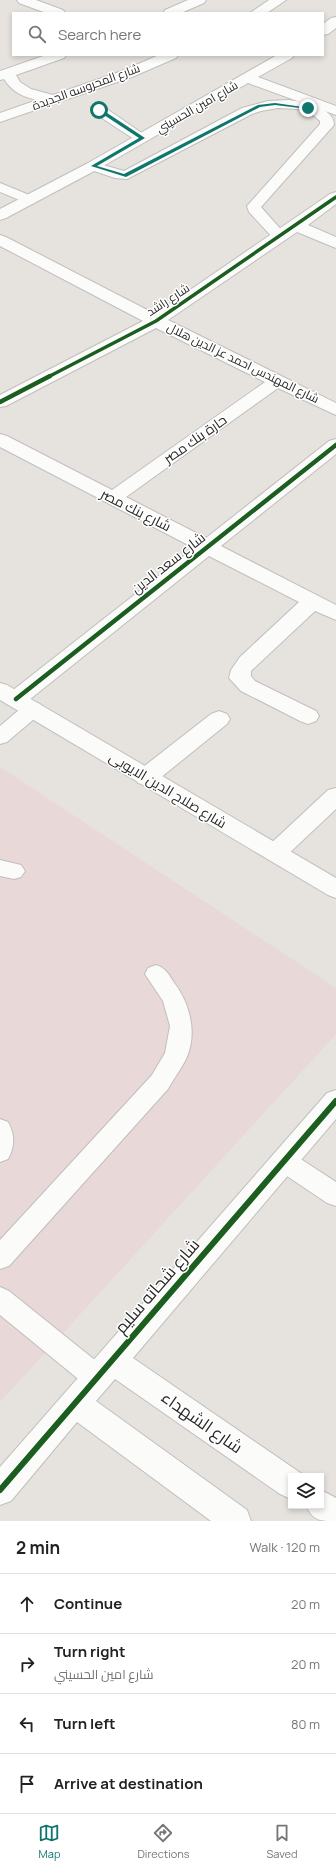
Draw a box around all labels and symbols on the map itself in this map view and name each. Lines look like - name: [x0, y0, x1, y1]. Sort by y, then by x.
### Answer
- street label: شارع المحروسه الجديدة: [29, 59, 142, 114]
- street label: شارع امين الحسيني: [153, 76, 242, 139]
- route end: [299, 99, 317, 117]
- route start: [90, 101, 108, 119]
- street label: شارع راشد: [143, 279, 193, 320]
- street label: شارع المهندس احمد عز الدين هلال: [164, 318, 322, 407]
- street label: حارة بنك مصر: [158, 410, 230, 468]
- street label: شارع بنك مصر: [97, 483, 175, 535]
- street label: شارع سعد الدين: [127, 528, 209, 598]
- street label: شارع صلاح الدين الايوبى: [106, 747, 231, 832]
- street label: شارع شحاته سليم: [109, 1233, 205, 1339]
- street label: شارع الشهداء: [156, 1385, 248, 1459]

